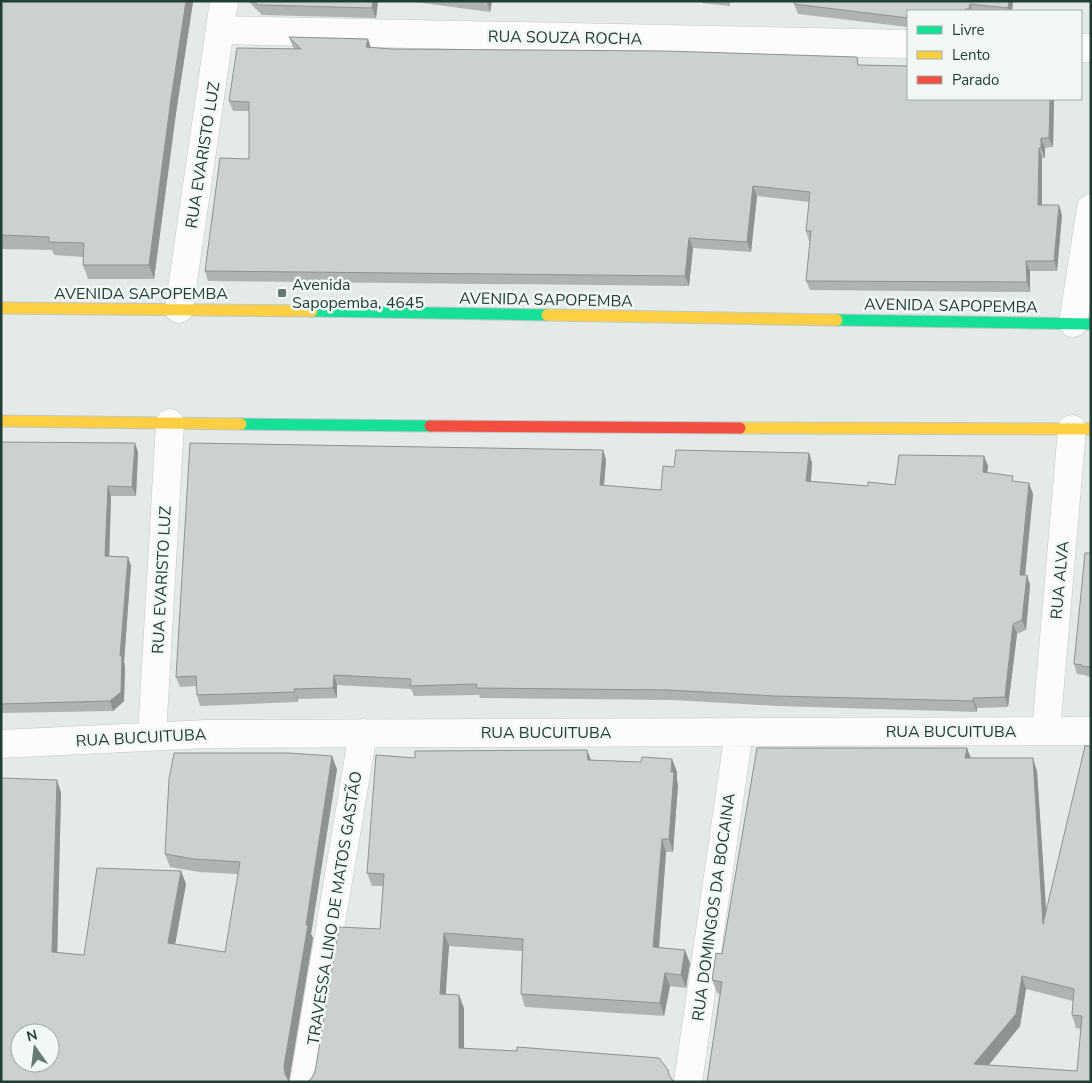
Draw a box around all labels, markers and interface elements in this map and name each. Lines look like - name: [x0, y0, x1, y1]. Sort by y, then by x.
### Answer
- legend: [907, 10, 1082, 100]
- text: Livre: [952, 20, 985, 40]
- street label: RUA SOUZA ROCHA: [488, 26, 643, 50]
- text: Lento: [952, 45, 990, 65]
- text: Parado: [952, 70, 999, 90]
- street label: RUA EVARISTO LUZ: [181, 80, 226, 230]
- place label: Avenida Sapopemba, 4645: [292, 274, 424, 314]
- street label: AVENIDA SAPOPEMBA: [54, 283, 228, 305]
- marker: Avenida Sapopemba, 4645: [276, 287, 288, 299]
- street label: AVENIDA SAPOPEMBA: [459, 287, 633, 313]
- street label: AVENIDA SAPOPEMBA: [864, 293, 1038, 319]
- street label: RUA EVARISTO LUZ: [147, 505, 177, 655]
- street label: RUA ALVA: [1046, 540, 1074, 620]
- street label: RUA BUCUITUBA: [886, 721, 1017, 743]
- street label: RUA BUCUITUBA: [481, 722, 612, 744]
- street label: RUA BUCUITUBA: [75, 724, 207, 752]
- street label: TRAVESSA LINO DE MATOS GASTÃO: [302, 770, 368, 1047]
- street label: RUA DOMINGOS DA BOCAINA: [687, 791, 741, 1023]
- north arrow: [10, 1023, 60, 1073]
- text: N: [25, 1025, 39, 1046]

